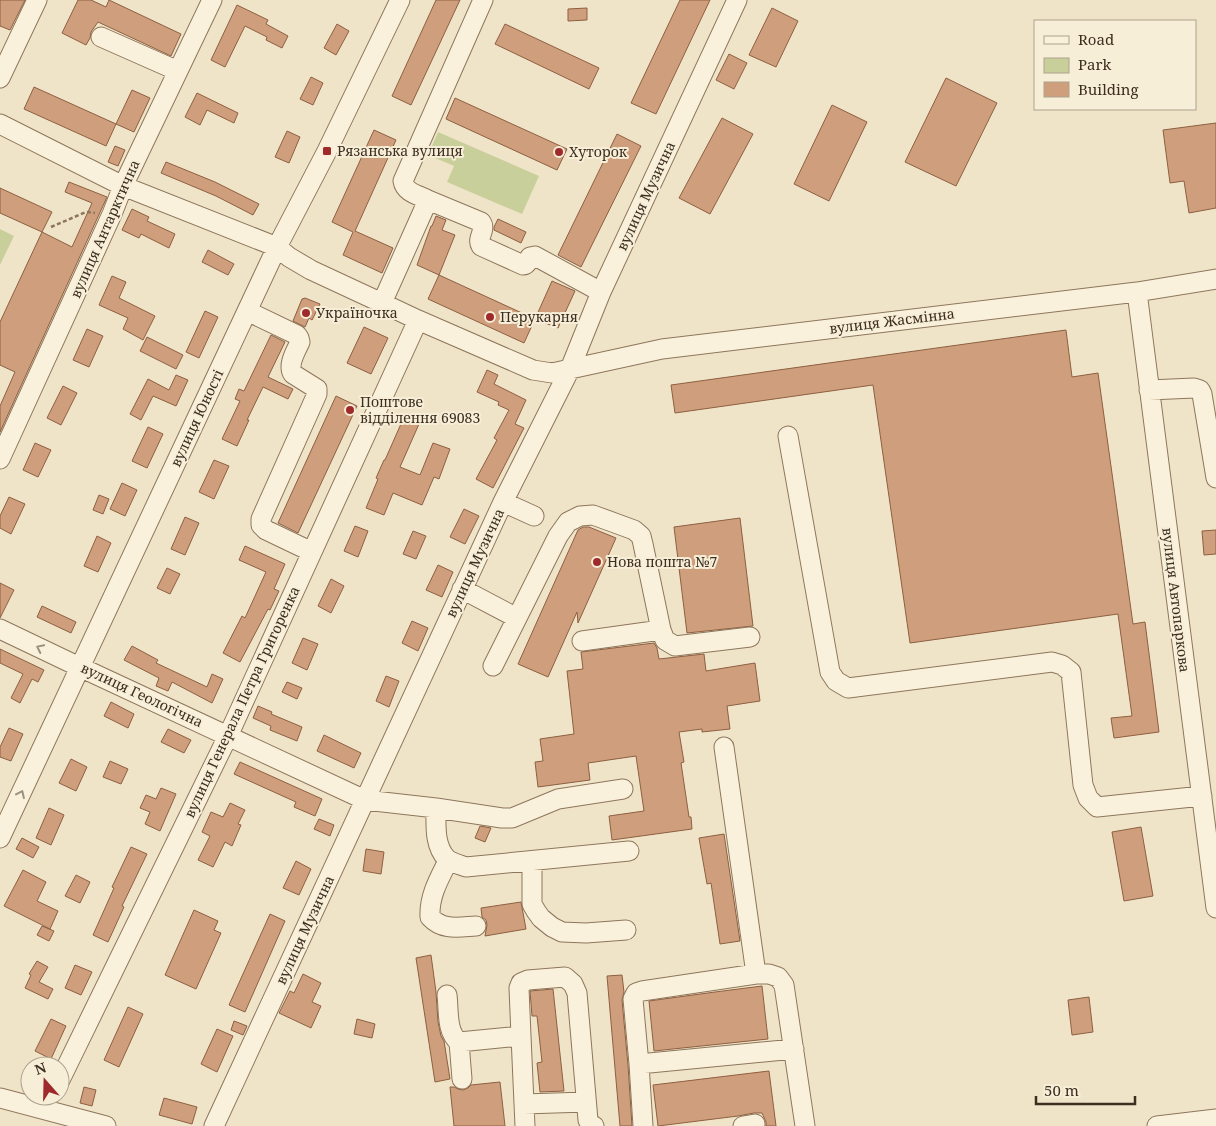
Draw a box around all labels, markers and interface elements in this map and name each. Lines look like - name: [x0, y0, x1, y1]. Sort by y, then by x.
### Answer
- legend: [1034, 20, 1196, 110]
- text: Road: [1078, 29, 1114, 49]
- text: Park: [1078, 54, 1112, 74]
- text: Building: [1078, 79, 1139, 99]
- street label: вулиця Музична: [612, 138, 679, 253]
- place label: Рязанська вулиця: [337, 141, 463, 160]
- place label: Хуторок: [569, 142, 628, 161]
- marker: Рязанська вулиця: [321, 145, 333, 157]
- marker: Хуторок: [553, 146, 565, 158]
- street label: вулиця Антарктична: [65, 157, 144, 301]
- place label: Україночка: [316, 303, 398, 322]
- street label: вулиця Жасмінна: [828, 303, 956, 338]
- marker: Україночка: [300, 307, 312, 319]
- place label: Перукарня: [500, 307, 578, 326]
- marker: Перукарня: [484, 311, 496, 323]
- street label: вулиця Юності: [166, 366, 228, 470]
- place label: Поштове відділення 69083: [360, 392, 480, 427]
- marker: Поштове відділення 69083: [344, 404, 356, 416]
- street label: вулиця Музична: [441, 505, 508, 620]
- street label: вулиця Автопаркова: [1158, 526, 1195, 674]
- place label: Нова пошта №7: [607, 552, 718, 571]
- marker: Нова пошта №7: [591, 556, 603, 568]
- street label: вулиця Генерала Петра Григоренка: [179, 583, 304, 821]
- one-way arrow: [37, 644, 46, 654]
- street label: вулиця Геологічна: [78, 658, 206, 731]
- one-way arrow: [15, 790, 25, 799]
- street label: вулиця Музична: [271, 872, 338, 987]
- north arrow: [20, 1056, 70, 1106]
- text: N: [32, 1057, 49, 1079]
- scale bar: [1036, 1074, 1135, 1106]
- text: 50 m: [1044, 1080, 1079, 1100]

